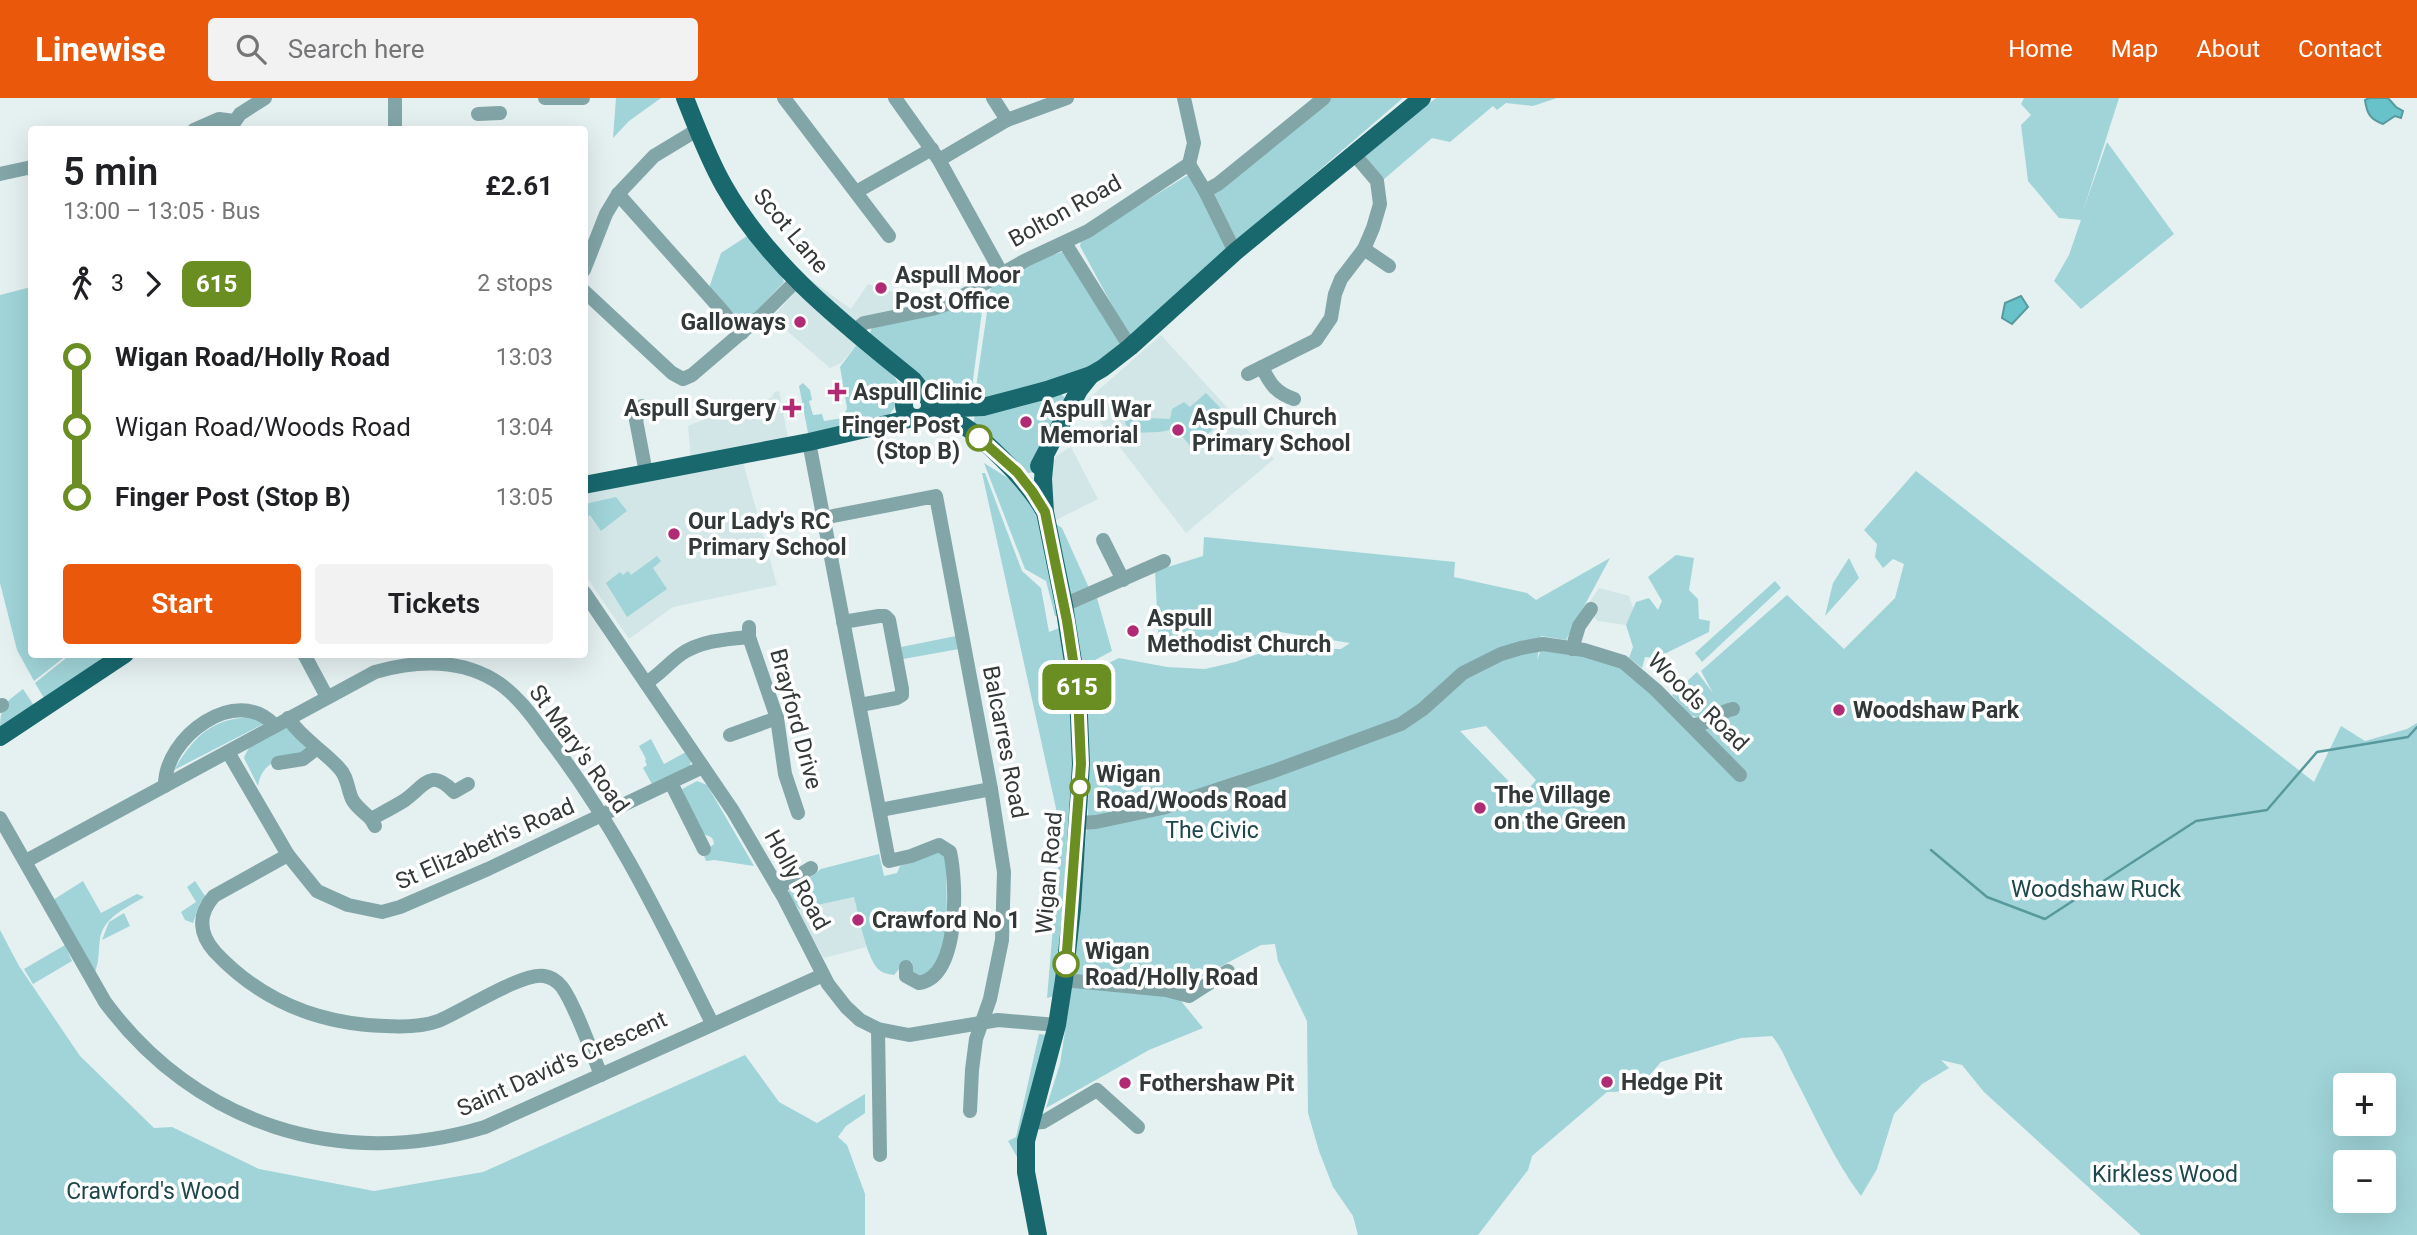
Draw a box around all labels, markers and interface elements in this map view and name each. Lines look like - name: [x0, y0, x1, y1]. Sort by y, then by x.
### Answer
- search box: [208, 18, 698, 81]
- text: Linewise: [35, 30, 166, 69]
- icon: search: [232, 30, 270, 68]
- text: Search here: [288, 34, 424, 64]
- text: Home: [2008, 35, 2073, 63]
- text: Map: [2111, 35, 2158, 63]
- text: About: [2196, 35, 2260, 63]
- text: Contact: [2298, 35, 2382, 63]
- text: 5 min: [63, 150, 158, 194]
- street label: Bolton Road: [1004, 169, 1126, 253]
- text: £2.61: [485, 171, 553, 201]
- street label: Scot Lane: [748, 183, 834, 279]
- text: 13:00 – 13:05 · Bus: [63, 198, 260, 225]
- place label: Aspull Moor Post Office: [895, 262, 1021, 315]
- icon: walk: [63, 265, 101, 303]
- icon: forward: [134, 265, 172, 303]
- text: 3: [111, 270, 124, 297]
- text: 615: [196, 270, 237, 298]
- text: 2 stops: [477, 270, 553, 297]
- marker: Aspull Moor Post Office: [873, 280, 889, 296]
- place label: Galloways: [680, 309, 786, 336]
- marker: Galloways: [792, 314, 808, 330]
- text: Wigan Road/Holly Road: [115, 342, 390, 372]
- text: 13:03: [496, 344, 553, 371]
- place label: Aspull Clinic: [853, 379, 982, 406]
- marker: Aspull Clinic: [827, 382, 847, 402]
- place label: Aspull Surgery: [624, 395, 776, 422]
- place label: Aspull War Memorial: [1040, 396, 1152, 449]
- marker: Aspull Surgery: [782, 398, 802, 418]
- place label: Aspull Church Primary School: [1192, 404, 1351, 457]
- text: Wigan Road/Woods Road: [115, 412, 411, 442]
- place label: Finger Post (Stop B): [841, 412, 960, 465]
- text: 13:04: [496, 414, 553, 441]
- marker: Aspull War Memorial: [1018, 414, 1034, 430]
- marker: Aspull Church Primary School: [1170, 422, 1186, 438]
- marker: Finger Post (Stop B): [966, 425, 992, 451]
- text: Finger Post (Stop B): [115, 482, 351, 512]
- text: 13:05: [496, 484, 553, 511]
- place label: Our Lady's RC Primary School: [688, 508, 847, 561]
- marker: Our Lady's RC Primary School: [666, 526, 682, 542]
- button: Start: [63, 564, 301, 644]
- button: Tickets: [315, 564, 553, 644]
- place label: Aspull Methodist Church: [1147, 605, 1331, 658]
- marker: Aspull Methodist Church: [1125, 623, 1141, 639]
- street label: Brayford Drive: [764, 646, 828, 792]
- street label: Woods Road: [1642, 647, 1754, 757]
- street label: Balcarres Road: [977, 663, 1033, 821]
- line badge: 615: [1037, 664, 1117, 710]
- text: 615: [1056, 673, 1098, 701]
- street label: St Mary's Road: [523, 680, 635, 818]
- place label: Woodshaw Park: [1853, 697, 2020, 724]
- marker: Woodshaw Park: [1831, 702, 1847, 718]
- place label: Wigan Road/Woods Road: [1096, 761, 1287, 814]
- marker: Wigan Road/Woods Road: [1070, 777, 1090, 797]
- place label: The Village on the Green: [1494, 782, 1626, 835]
- street label: St Elizabeth's Road: [392, 792, 578, 896]
- marker: The Village on the Green: [1472, 800, 1488, 816]
- street label: Wigan Road: [1030, 811, 1068, 935]
- park label: The Civic: [1165, 817, 1259, 844]
- street label: Holly Road: [759, 825, 835, 935]
- park label: Woodshaw Ruck: [2011, 876, 2181, 903]
- place label: Crawford No 1: [872, 907, 1021, 934]
- marker: Crawford No 1: [850, 912, 866, 928]
- place label: Wigan Road/Holly Road: [1085, 938, 1258, 991]
- marker: Wigan Road/Holly Road: [1053, 951, 1079, 977]
- street label: Saint David's Crescent: [453, 1006, 671, 1122]
- place label: Hedge Pit: [1621, 1069, 1723, 1096]
- place label: Fothershaw Pit: [1139, 1070, 1294, 1097]
- map controls: [2333, 1073, 2396, 1213]
- button: +: [2333, 1073, 2396, 1136]
- marker: Hedge Pit: [1599, 1074, 1615, 1090]
- marker: Fothershaw Pit: [1117, 1075, 1133, 1091]
- button: −: [2333, 1150, 2396, 1213]
- park label: Kirkless Wood: [2092, 1161, 2238, 1188]
- park label: Crawford's Wood: [66, 1178, 240, 1205]

